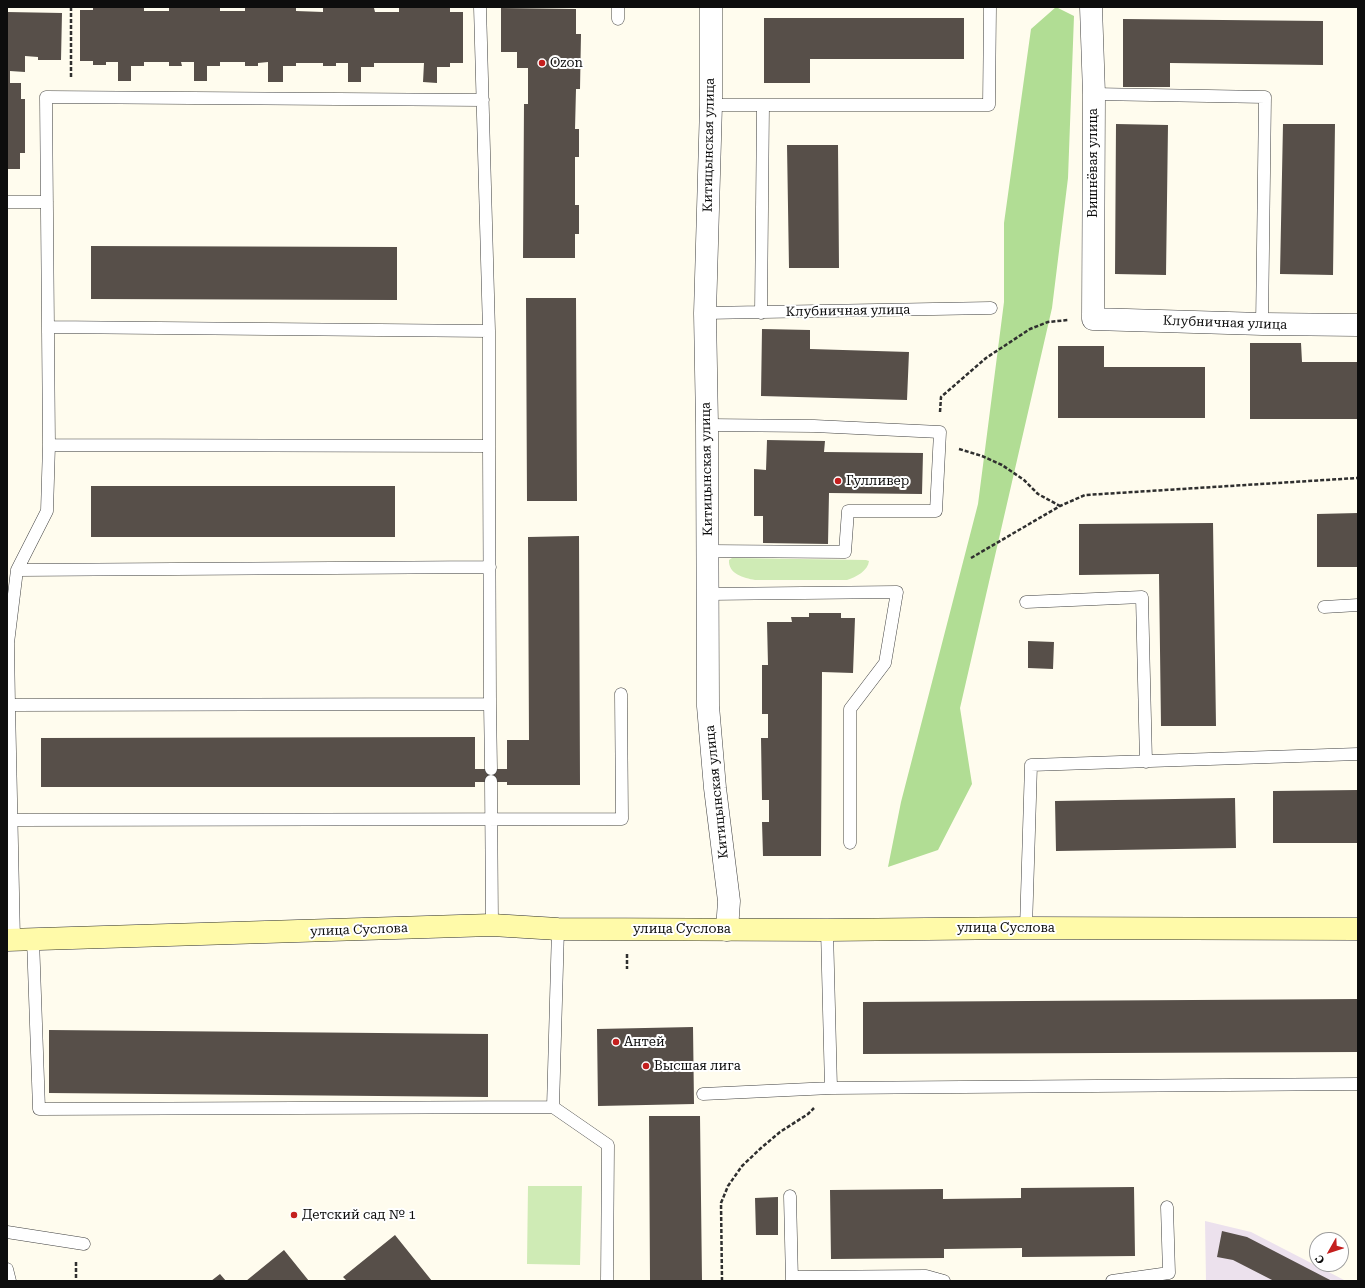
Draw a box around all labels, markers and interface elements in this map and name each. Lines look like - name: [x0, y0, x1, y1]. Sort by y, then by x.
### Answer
- place label: Ozon: [550, 55, 583, 71]
- marker: Ozon: [537, 58, 547, 68]
- street label: Китицынская улица: [700, 78, 718, 212]
- street label: Вишнёвая улица: [1085, 108, 1101, 218]
- street label: Клубничная улица: [786, 302, 910, 320]
- street label: Клубничная улица: [1163, 313, 1287, 333]
- street label: Китицынская улица: [698, 402, 716, 536]
- place label: Гулливер: [846, 473, 909, 489]
- marker: Гулливер: [833, 476, 843, 486]
- street label: Китицынская улица: [702, 724, 732, 860]
- street label: улица Суслова: [310, 920, 408, 940]
- street label: улица Суслова: [957, 920, 1055, 936]
- street label: улица Суслова: [633, 921, 731, 937]
- place label: Антей: [624, 1034, 665, 1050]
- marker: Антей: [611, 1037, 621, 1047]
- place label: Высшая лига: [654, 1058, 741, 1074]
- marker: Высшая лига: [641, 1061, 651, 1071]
- place label: Детский сад № 1: [302, 1207, 416, 1223]
- marker: Детский сад № 1: [289, 1210, 299, 1220]
- north arrow: [1309, 1232, 1349, 1272]
- text: С: [1313, 1252, 1328, 1266]

